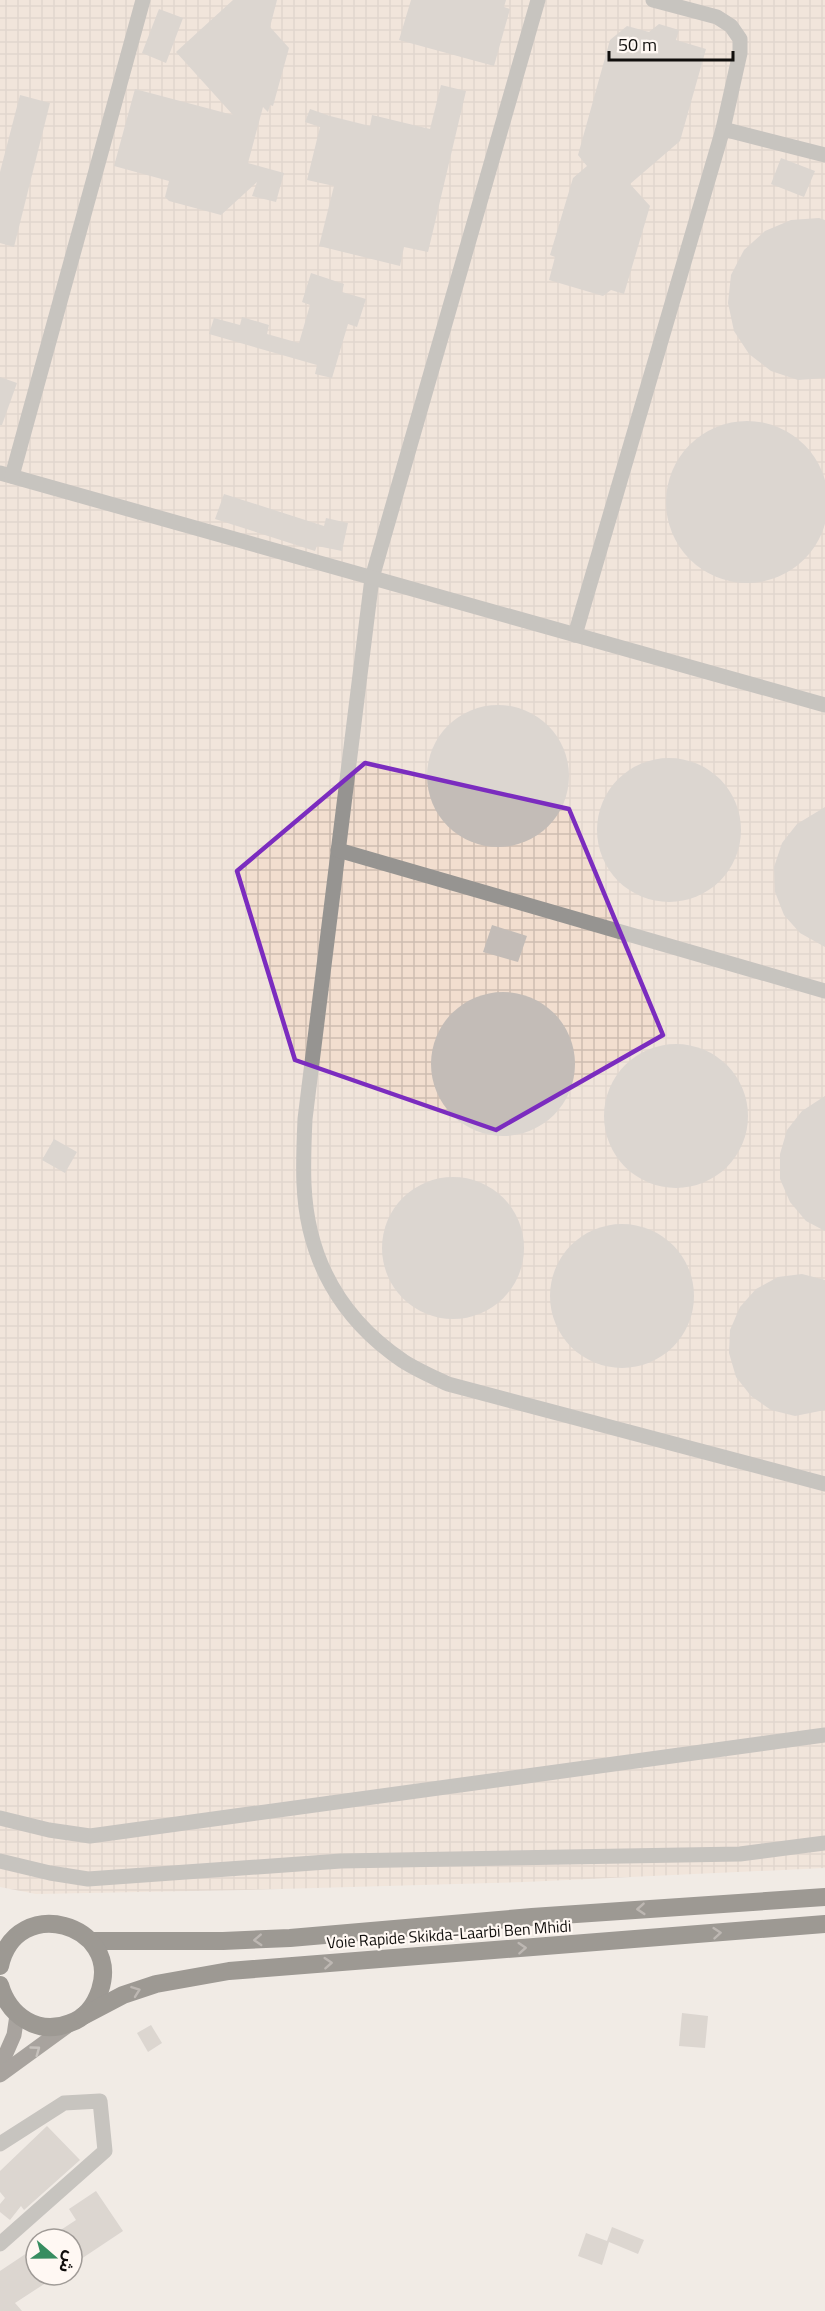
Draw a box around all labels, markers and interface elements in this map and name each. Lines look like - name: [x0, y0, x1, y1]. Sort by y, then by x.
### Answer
- scale bar: [609, 24, 734, 62]
- text: 50 m: [618, 31, 657, 58]
- one-way arrow: [636, 1903, 645, 1916]
- street label: Voie Rapide Skikda-Laarbi Ben Mhidi: [326, 1913, 572, 1955]
- one-way arrow: [712, 1927, 721, 1940]
- one-way arrow: [254, 1933, 263, 1946]
- one-way arrow: [518, 1942, 527, 1955]
- one-way arrow: [323, 1957, 332, 1970]
- one-way arrow: [130, 1985, 140, 1998]
- one-way arrow: [30, 2046, 41, 2057]
- north arrow: [24, 2227, 84, 2287]
- text: ش: [53, 2248, 83, 2277]

